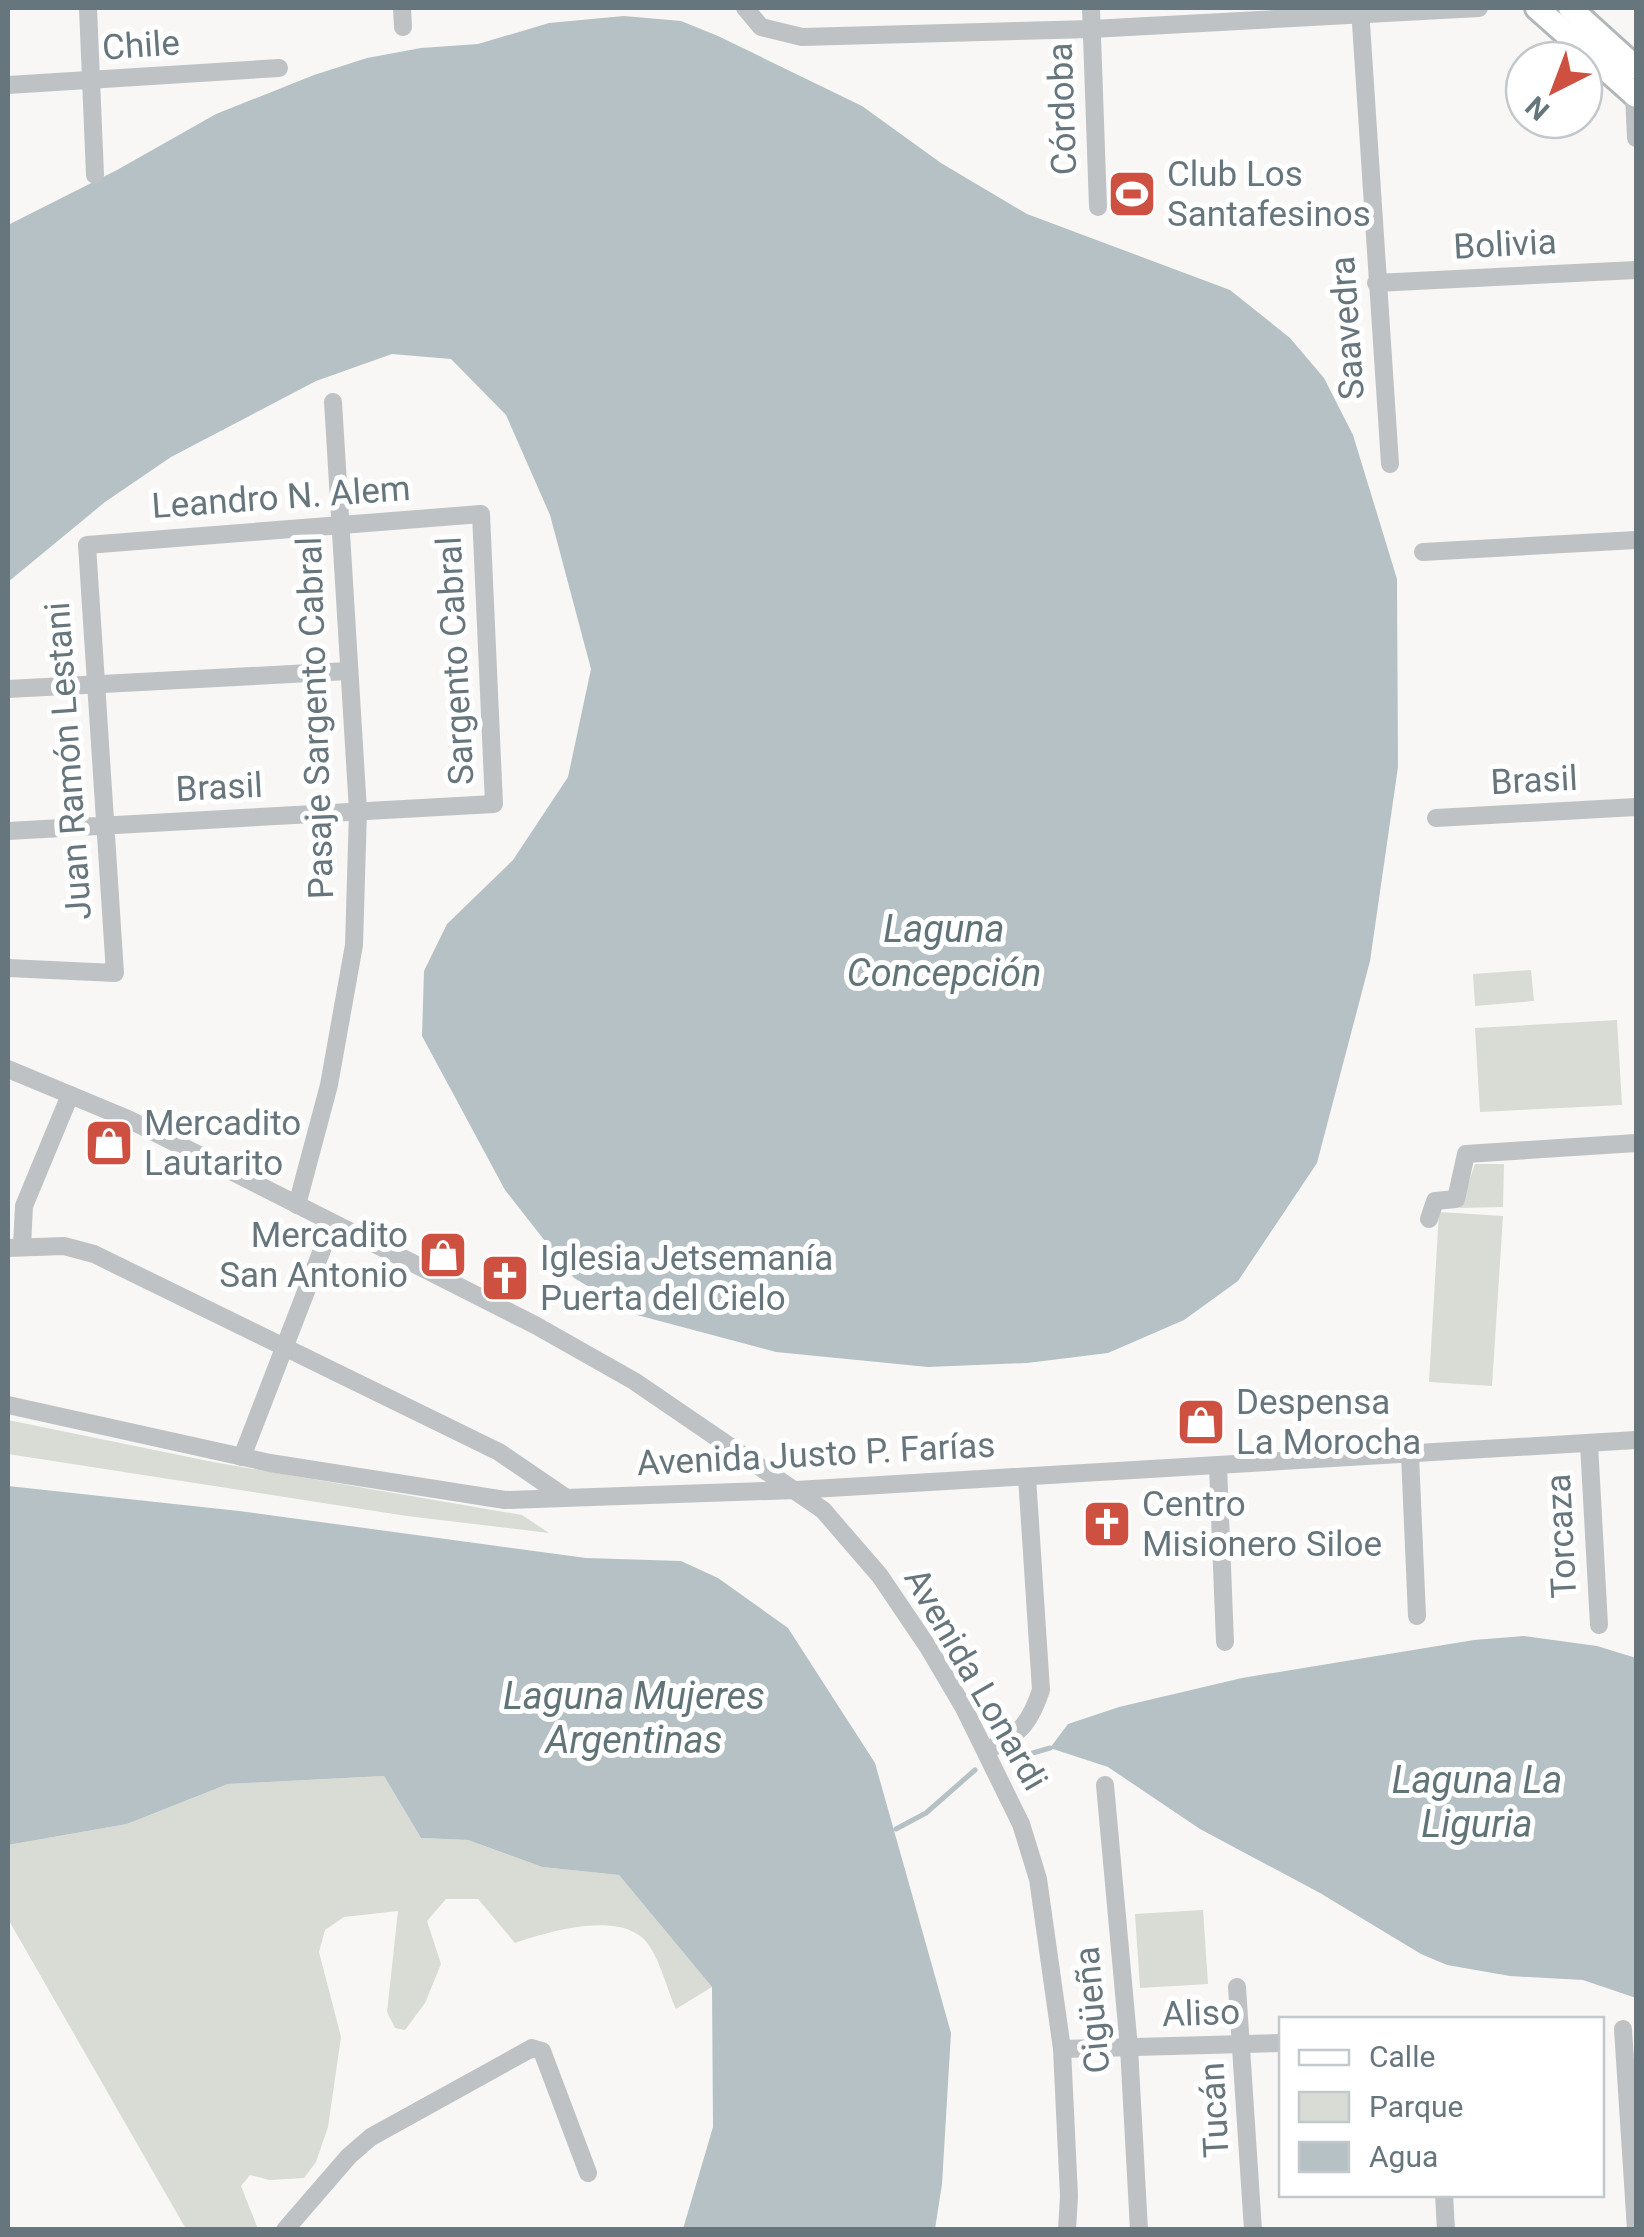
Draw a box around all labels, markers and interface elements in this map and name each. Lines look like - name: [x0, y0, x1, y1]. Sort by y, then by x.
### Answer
- street label: Chile: [101, 22, 181, 69]
- north arrow: [1504, 40, 1604, 140]
- street label: Córdoba: [1040, 42, 1085, 176]
- text: N: [1519, 89, 1556, 127]
- place label: Club Los Santafesinos: [1167, 154, 1371, 235]
- sports icon: Club Los Santafesinos: [1106, 168, 1158, 220]
- street label: Bolivia: [1452, 221, 1558, 268]
- street label: Saavedra: [1322, 255, 1373, 401]
- street label: Leandro N. Alem: [150, 468, 412, 527]
- street label: Pasaje Sargento Cabral: [289, 536, 342, 900]
- street label: Sargento Cabral: [429, 536, 482, 786]
- street label: Juan Ramón Lestani: [37, 601, 100, 921]
- street label: Brasil: [1489, 758, 1579, 803]
- street label: Brasil: [174, 765, 264, 810]
- water label: Laguna Concepción: [847, 907, 1041, 995]
- place label: Mercadito Lautarito: [144, 1103, 301, 1184]
- shop icon: Mercadito Lautarito: [83, 1117, 135, 1169]
- place label: Mercadito San Antonio: [219, 1215, 408, 1296]
- shop icon: Mercadito San Antonio: [417, 1229, 469, 1281]
- place label: Iglesia Jetsemanía Puerta del Cielo: [540, 1238, 833, 1319]
- church icon: Iglesia Jetsemanía Puerta del Cielo: [479, 1252, 531, 1304]
- place label: Despensa La Morocha: [1236, 1382, 1421, 1463]
- shop icon: Despensa La Morocha: [1175, 1396, 1227, 1448]
- street label: Avenida Justo P. Farías: [636, 1425, 996, 1484]
- street label: Torcaza: [1538, 1473, 1585, 1599]
- place label: Centro Misionero Siloe: [1142, 1484, 1382, 1565]
- church icon: Centro Misionero Siloe: [1081, 1498, 1133, 1550]
- street label: Avenida Lonardi: [895, 1561, 1056, 1798]
- water label: Laguna Mujeres Argentinas: [503, 1674, 765, 1762]
- water label: Laguna La Liguria: [1392, 1758, 1562, 1846]
- street label: Cigüeña: [1067, 1945, 1118, 2075]
- street label: Aliso: [1161, 1992, 1241, 2035]
- legend: [1279, 2017, 1604, 2197]
- text: Calle: [1369, 2039, 1435, 2074]
- street label: Tucán: [1192, 2061, 1237, 2159]
- text: Parque: [1369, 2089, 1463, 2124]
- text: Agua: [1369, 2139, 1438, 2174]

